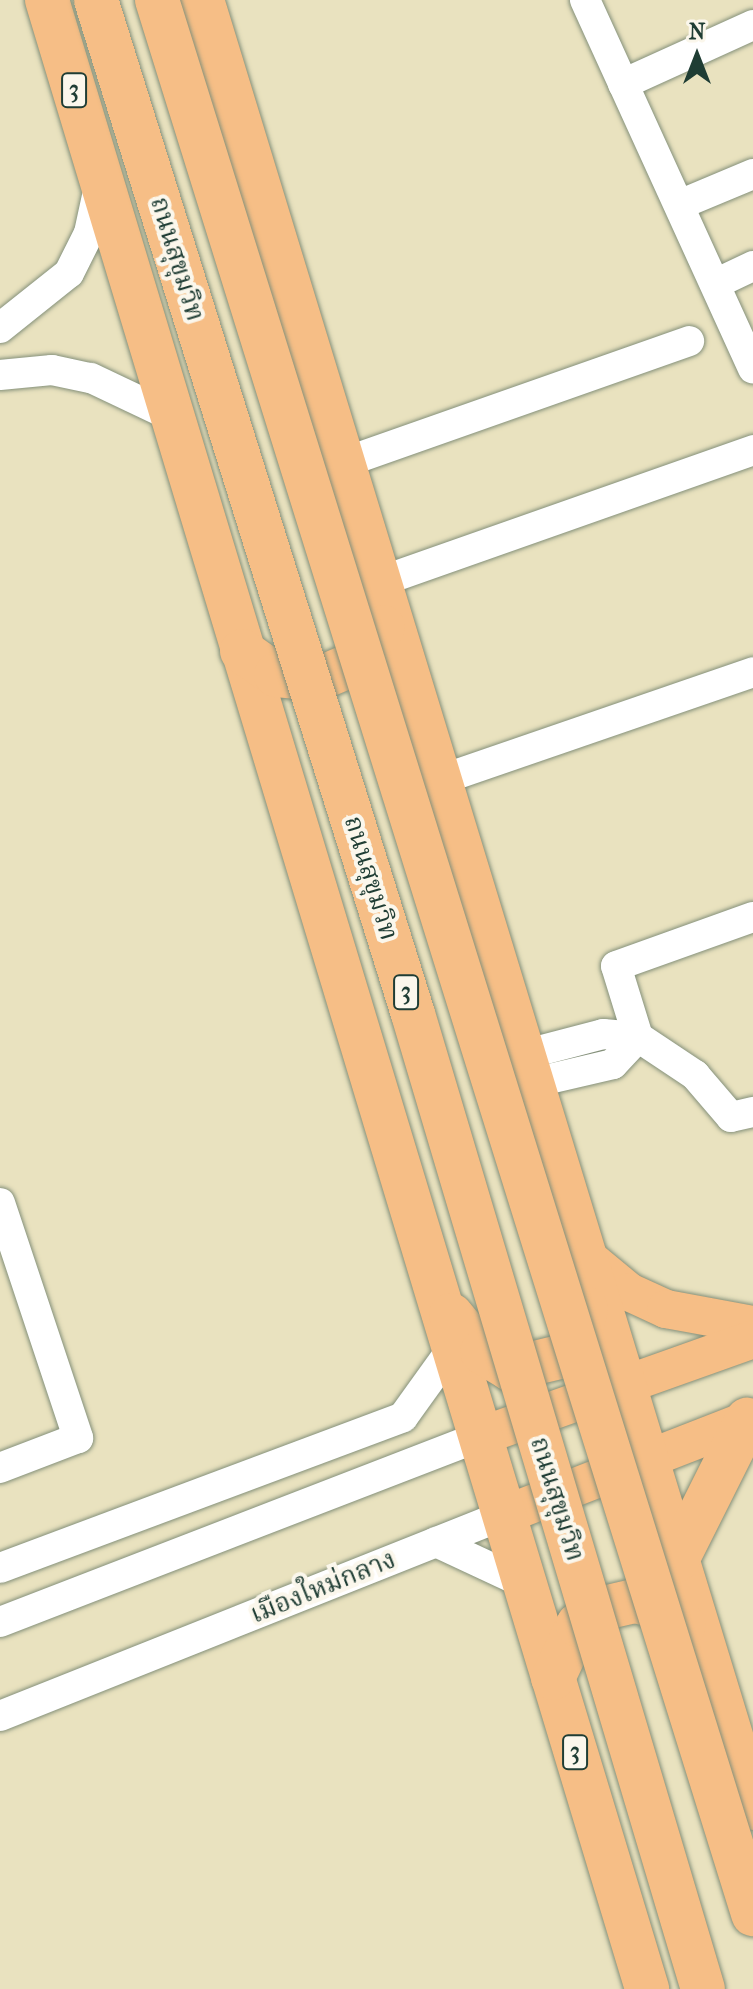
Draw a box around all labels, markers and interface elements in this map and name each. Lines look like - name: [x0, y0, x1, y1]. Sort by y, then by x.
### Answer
- north arrow: [657, 16, 737, 96]
- text: N: [689, 19, 705, 45]
- road number: 3: [60, 70, 88, 110]
- street label: ถนนสุขุมวิท: [143, 193, 211, 325]
- street label: ถนนสุขุมวิท: [337, 812, 405, 944]
- road number: 3: [392, 972, 420, 1012]
- street label: ถนนสุขุมวิท: [523, 1433, 591, 1565]
- street label: เมืองใหม่กลาง: [246, 1544, 400, 1630]
- road number: 3: [561, 1732, 589, 1772]

